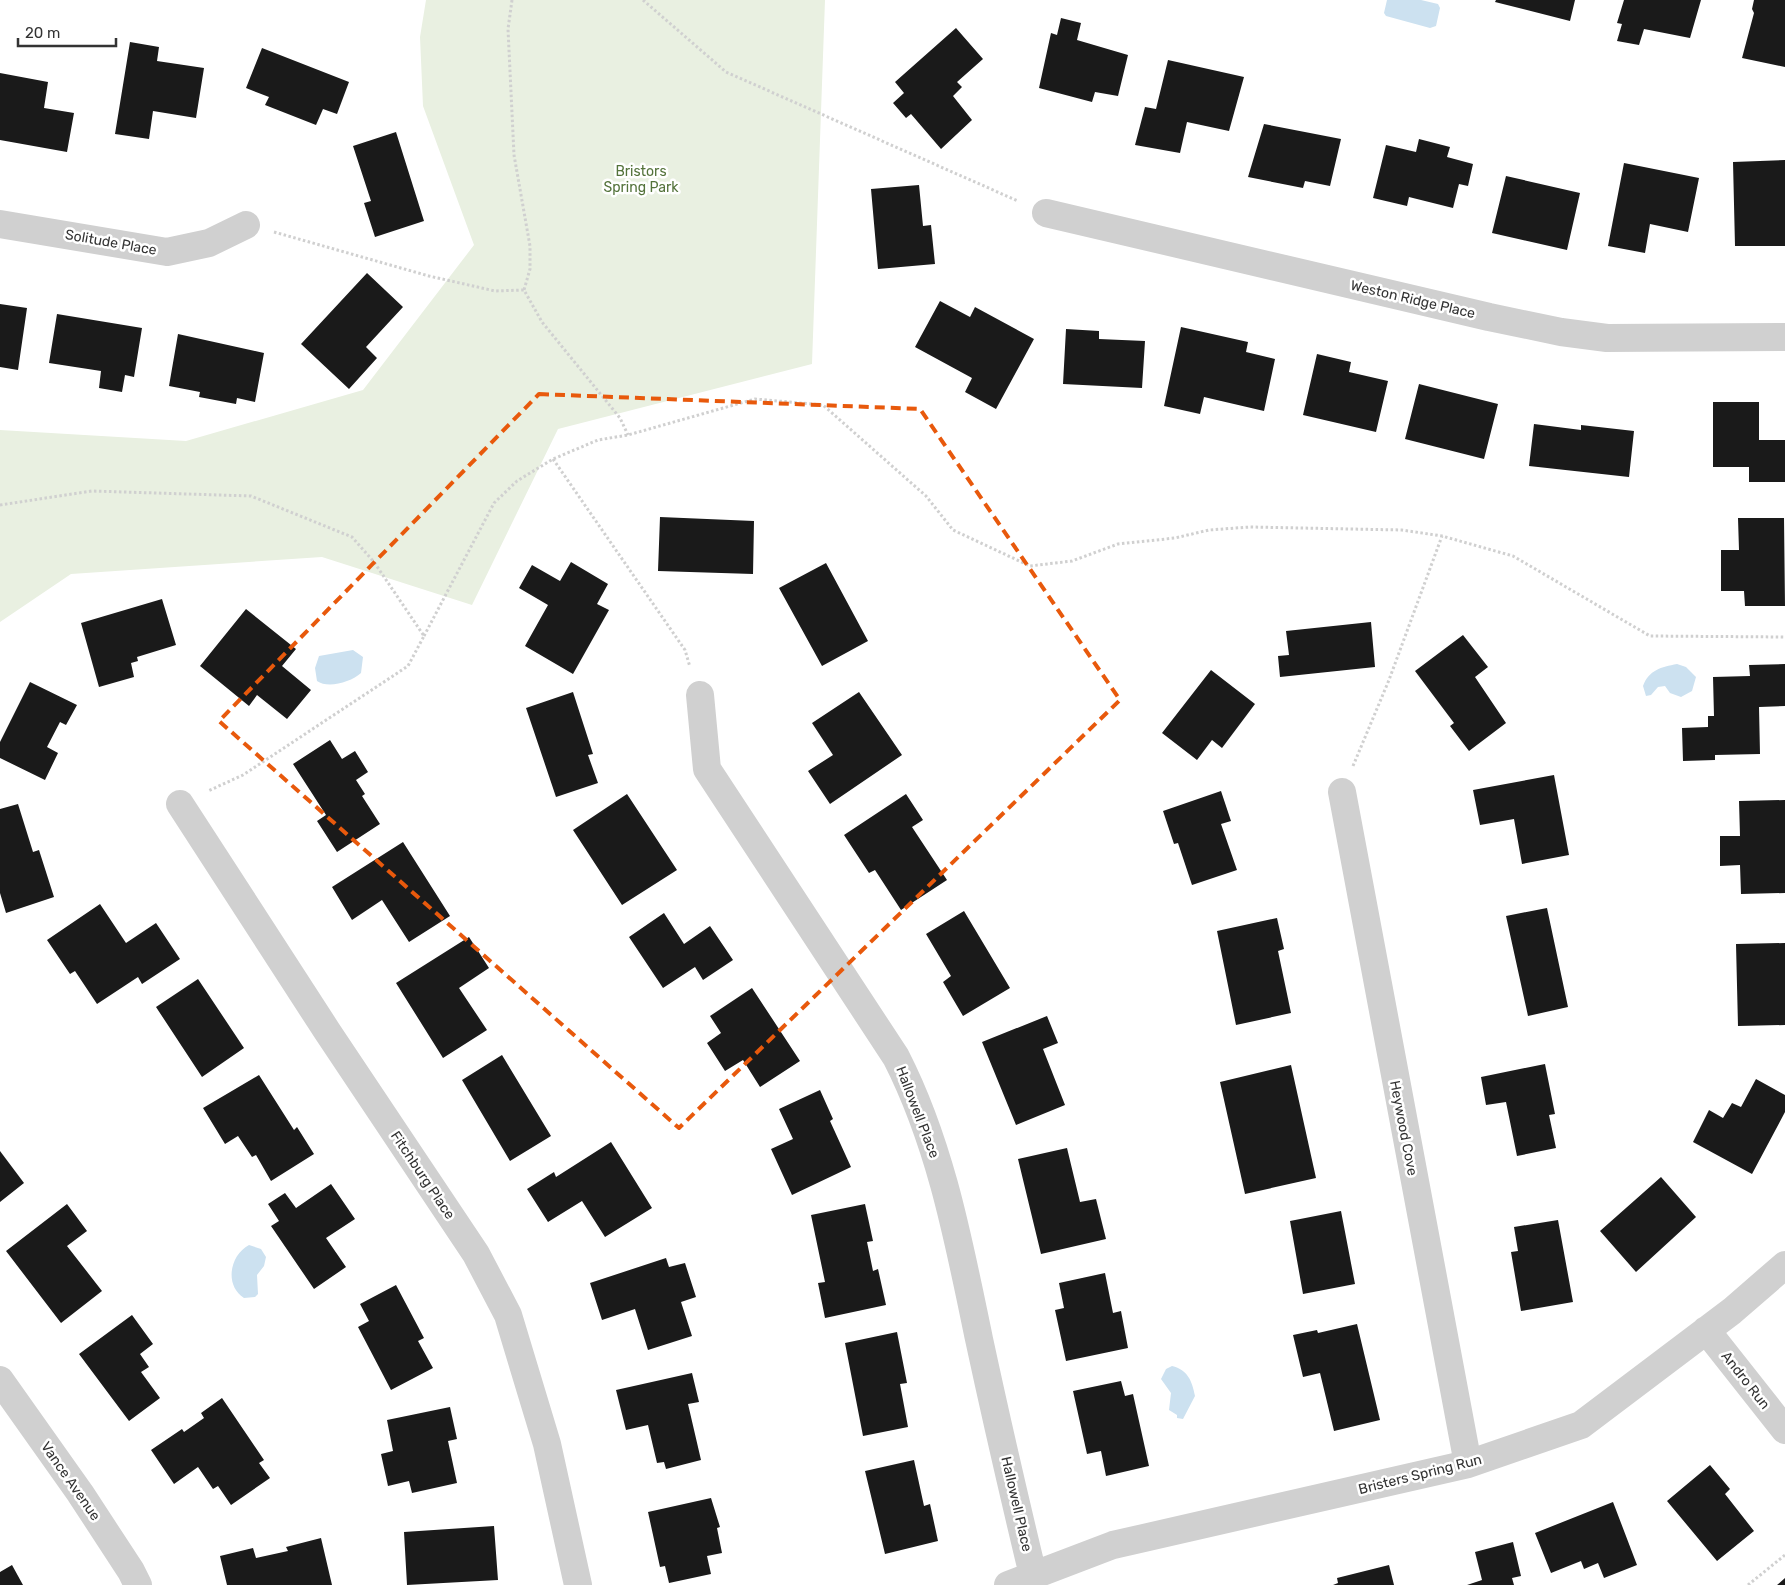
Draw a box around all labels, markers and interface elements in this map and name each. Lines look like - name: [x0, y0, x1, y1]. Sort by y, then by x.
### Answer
- scale bar: [18, 15, 115, 47]
- text: 20 m: [25, 24, 60, 42]
- park label: Bristors Spring Park: [603, 163, 679, 196]
- street label: Solitude Place: [64, 226, 158, 259]
- street label: Weston Ridge Place: [1349, 277, 1477, 322]
- street label: Hallowell Place: [892, 1064, 943, 1161]
- street label: Heywood Cove: [1386, 1079, 1421, 1177]
- street label: Fitchburg Place: [387, 1128, 458, 1223]
- street label: Andro Run: [1718, 1348, 1774, 1413]
- street label: Vance Avenue: [37, 1439, 104, 1524]
- street label: Bristers Spring Run: [1357, 1451, 1484, 1498]
- street label: Hallowell Place: [997, 1455, 1036, 1554]

